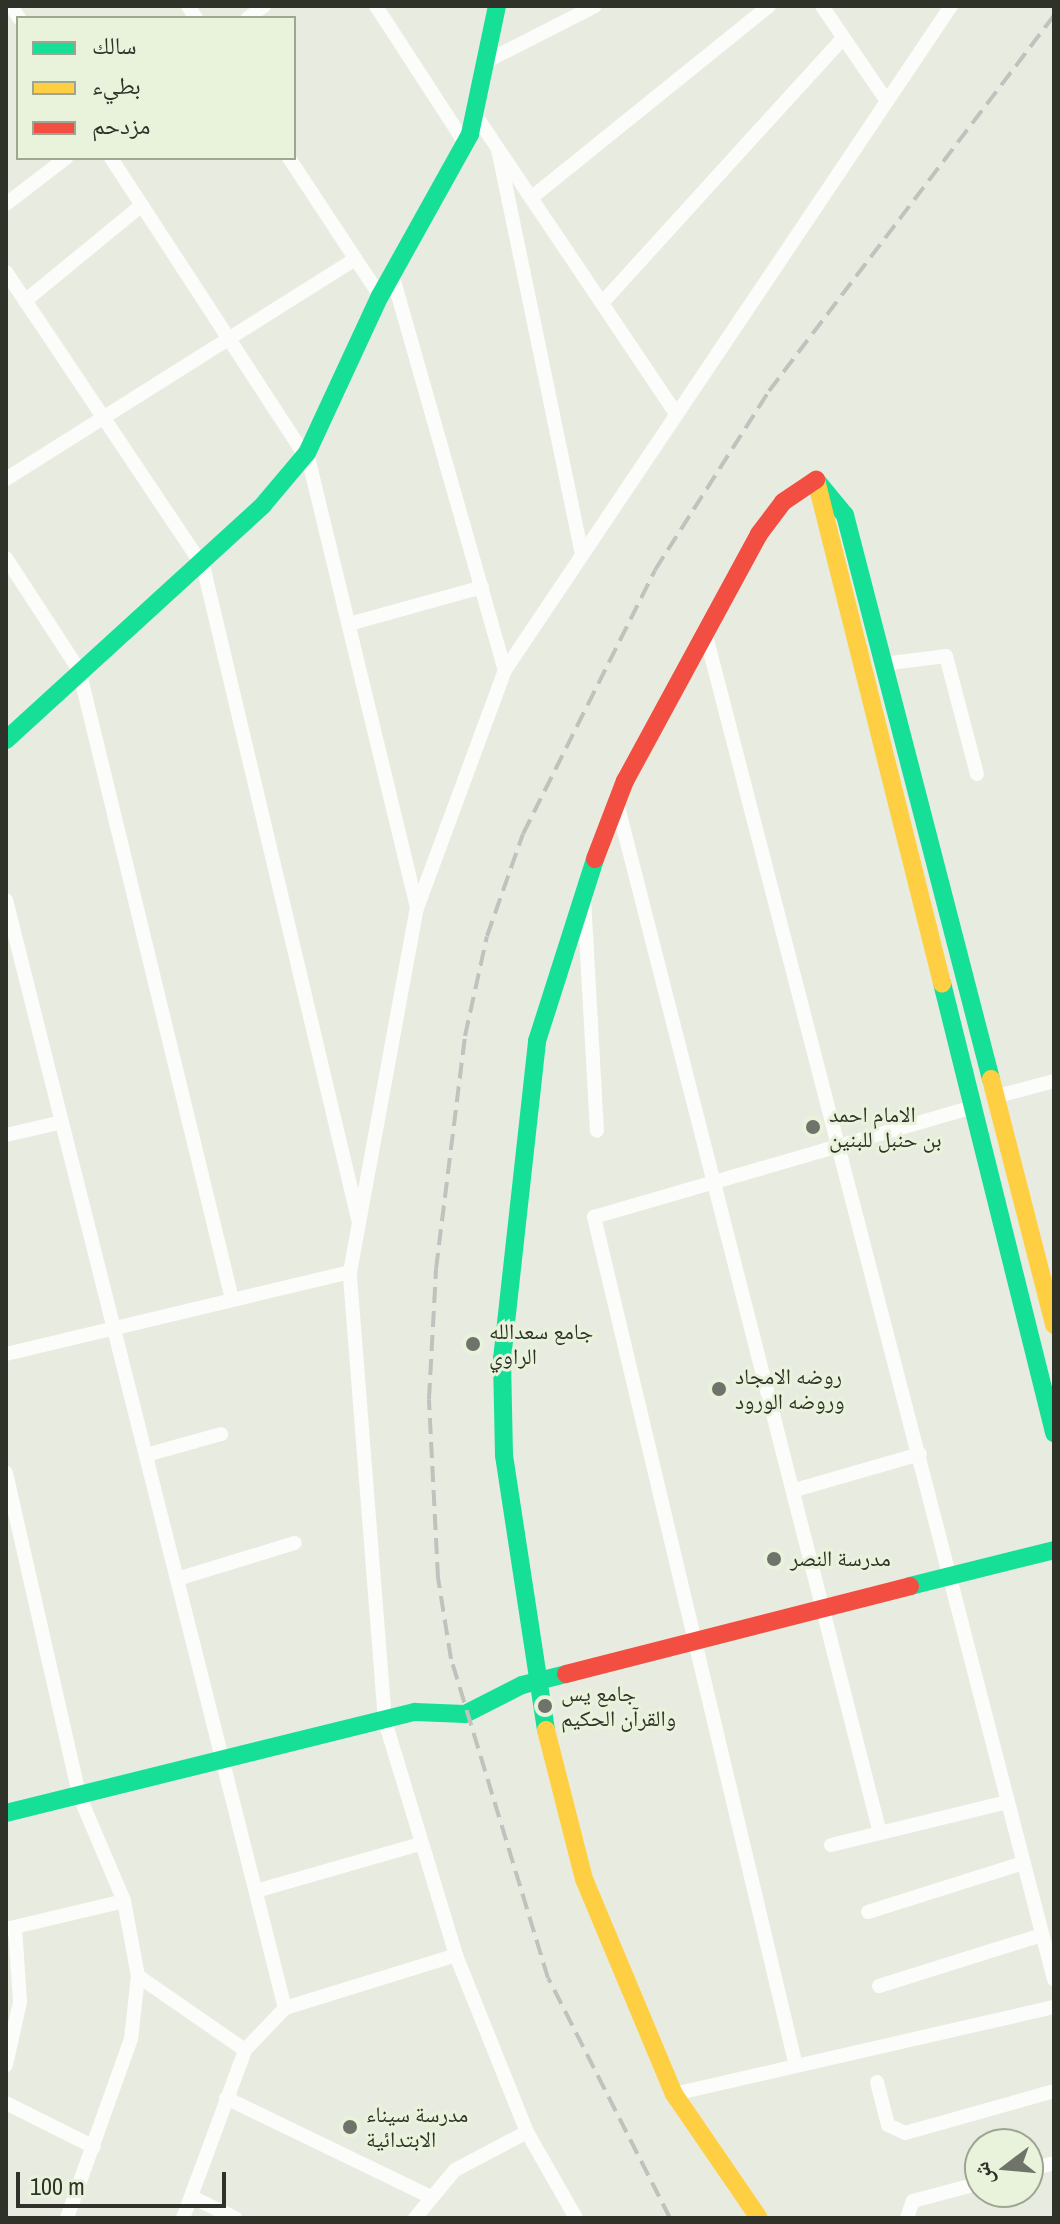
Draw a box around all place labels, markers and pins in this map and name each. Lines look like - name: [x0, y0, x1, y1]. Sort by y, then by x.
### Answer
- place label: الامام احمد بن حنبل للبنين: [829, 1101, 941, 1152]
- marker: الامام احمد بن حنبل للبنين: [804, 1118, 822, 1136]
- place label: جامع سعدالله الراوي: [489, 1318, 593, 1370]
- marker: جامع سعدالله الراوي: [464, 1335, 482, 1353]
- place label: روضه الامجاد وروضه الورود: [735, 1363, 844, 1414]
- marker: روضه الامجاد وروضه الورود: [710, 1380, 728, 1398]
- place label: مدرسة النصر: [790, 1546, 891, 1572]
- marker: مدرسة النصر: [765, 1550, 783, 1568]
- place label: جامع يس والقرآن الحكيم: [561, 1680, 676, 1732]
- marker: جامع يس والقرآن الحكيم: [536, 1697, 554, 1715]
- place label: مدرسة سيناء الابتدائية: [366, 2101, 468, 2152]
- marker: مدرسة سيناء الابتدائية: [341, 2118, 359, 2136]

